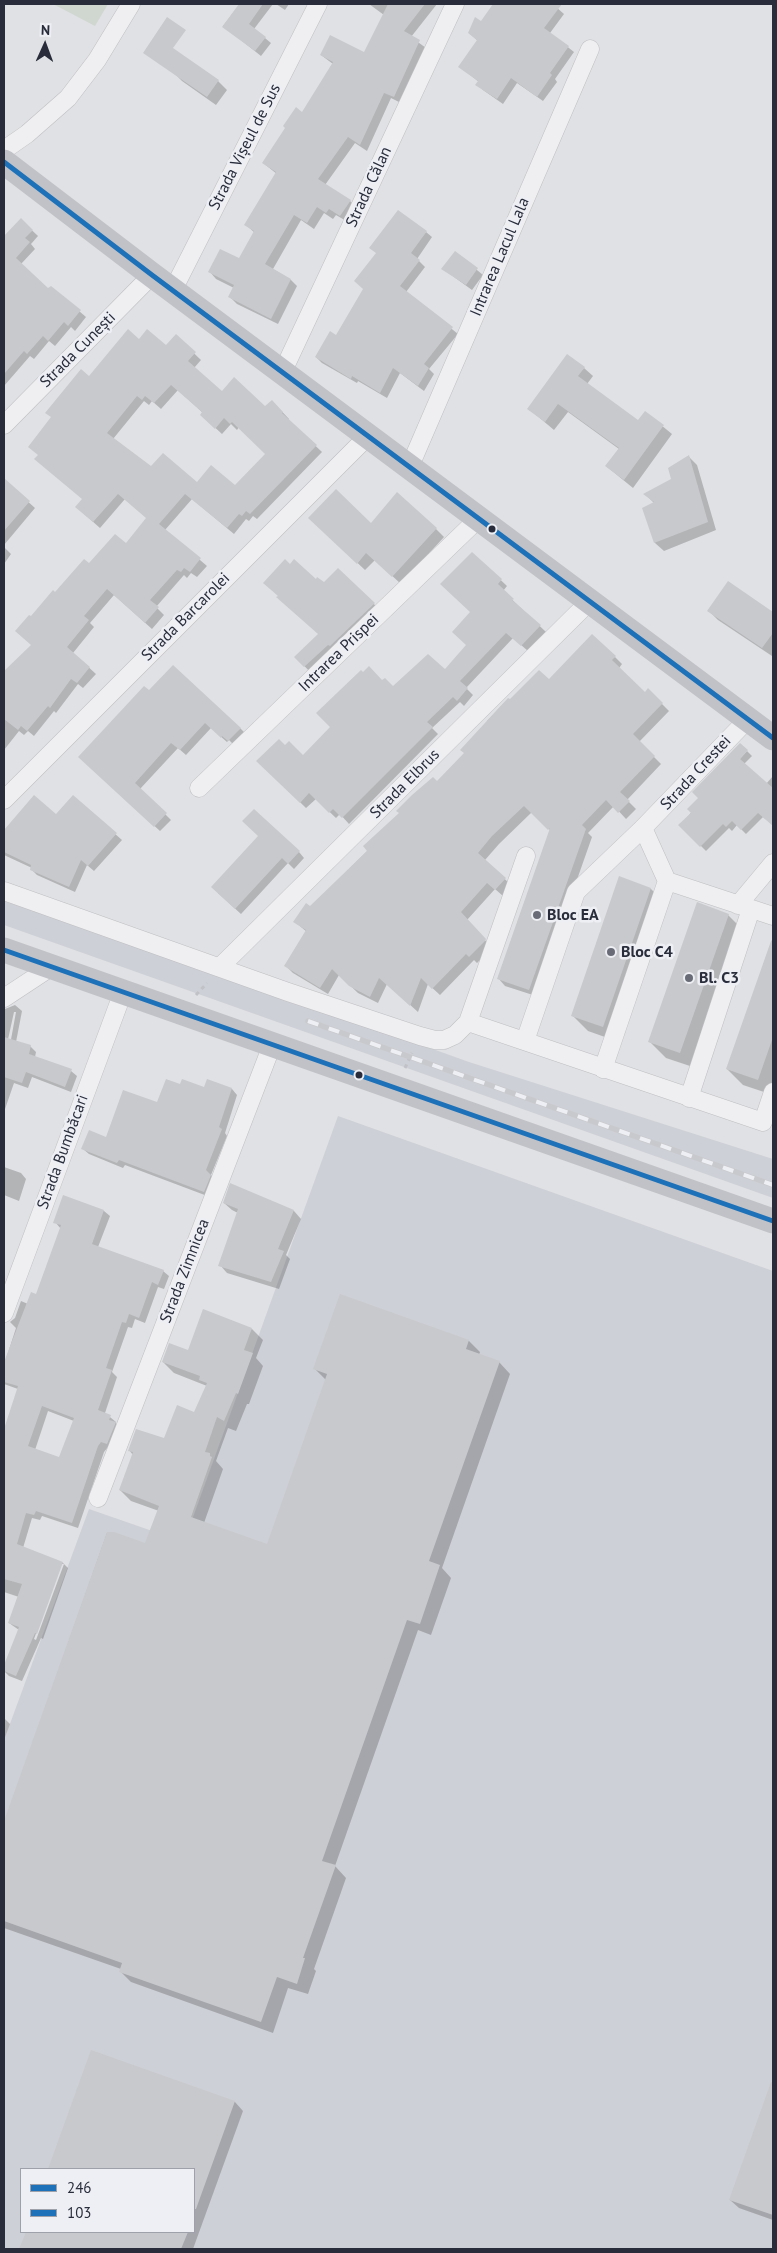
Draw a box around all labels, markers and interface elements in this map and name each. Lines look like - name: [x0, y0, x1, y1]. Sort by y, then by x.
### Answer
- north arrow: [20, 20, 70, 70]
- text: N: [41, 21, 50, 39]
- street label: Strada Vișeul de Sus: [205, 81, 285, 213]
- street label: Strada Călan: [342, 144, 396, 230]
- street label: Intrarea Lacul Lala: [466, 195, 534, 319]
- street label: Strada Cunești: [36, 308, 120, 392]
- unlabelled marker: [487, 524, 497, 534]
- street label: Strada Barcarolei: [138, 569, 234, 665]
- street label: Intrarea Prispei: [295, 610, 383, 696]
- street label: Strada Crestei: [657, 732, 735, 814]
- street label: Strada Elbrus: [366, 745, 444, 823]
- place label: Bloc EA: [547, 905, 599, 925]
- marker: Bloc EA: [531, 909, 543, 921]
- place label: Bloc C4: [621, 942, 673, 962]
- marker: Bloc C4: [605, 946, 617, 958]
- place label: Bl. C3: [699, 968, 739, 988]
- marker: Bl. C3: [683, 972, 695, 984]
- unlabelled marker: [354, 1070, 364, 1080]
- street label: Strada Bumbăcari: [33, 1092, 93, 1212]
- street label: Strada Zimnicea: [156, 1216, 214, 1326]
- legend: [20, 2168, 195, 2233]
- text: 246: [67, 2178, 92, 2197]
- text: 103: [67, 2203, 92, 2222]

